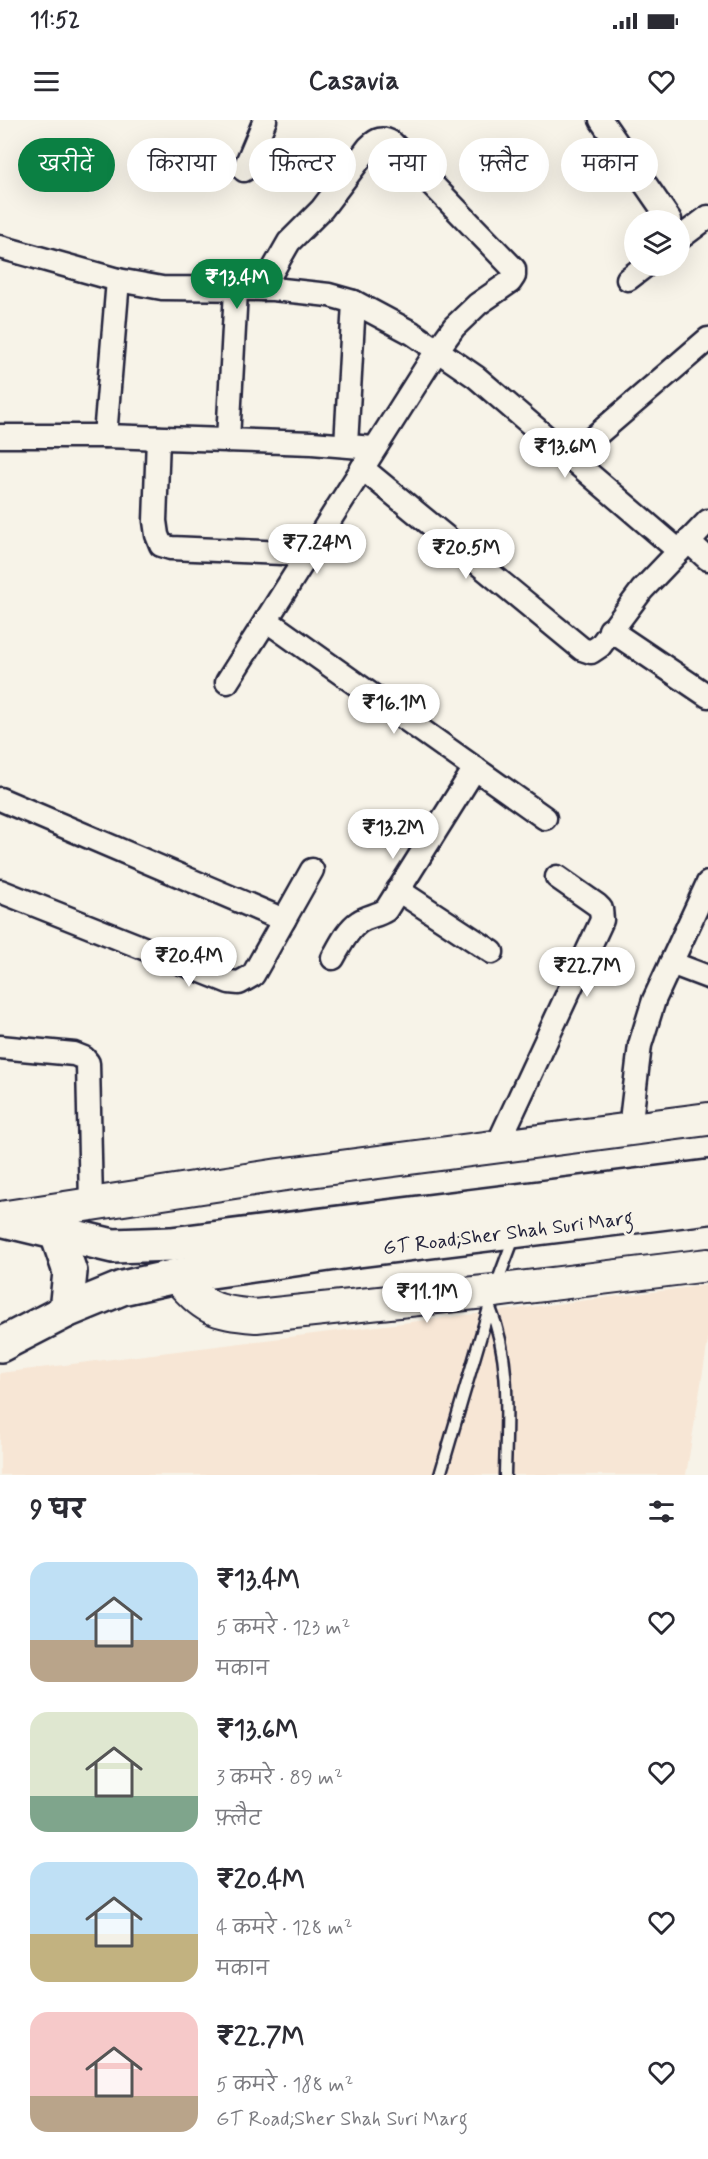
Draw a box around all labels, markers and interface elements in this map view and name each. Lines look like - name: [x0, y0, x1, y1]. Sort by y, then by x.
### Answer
- text: 11:52: [30, 7, 80, 35]
- text: Casavia: [309, 64, 399, 99]
- icon: menu: [30, 65, 63, 98]
- icon: heart: [645, 65, 678, 98]
- chip: खरीदें: [18, 138, 115, 192]
- chip: किराया: [127, 138, 237, 192]
- chip: फ़िल्टर: [249, 138, 356, 192]
- chip: नया: [368, 138, 447, 192]
- chip: फ़्लैट: [459, 138, 549, 192]
- chip: मकान: [561, 138, 658, 192]
- map controls: [624, 210, 690, 276]
- button: layers: [624, 210, 690, 276]
- pin: ₹13.4M: [188, 259, 286, 310]
- text: ₹13.4M: [205, 265, 269, 292]
- pin: ₹13.6M: [516, 428, 614, 479]
- text: ₹13.6M: [533, 434, 597, 461]
- pin: ₹7.24M: [268, 524, 366, 575]
- pin: ₹20.5M: [417, 529, 515, 580]
- text: ₹7.24M: [282, 530, 352, 557]
- text: ₹20.5M: [432, 535, 500, 562]
- pin: ₹16.1M: [345, 684, 443, 735]
- text: ₹16.1M: [362, 690, 426, 717]
- pin: ₹13.2M: [344, 809, 442, 860]
- text: ₹13.2M: [362, 815, 424, 842]
- pin: ₹20.4M: [140, 937, 238, 988]
- text: ₹20.4M: [155, 943, 223, 970]
- pin: ₹22.7M: [538, 947, 636, 998]
- text: ₹22.7M: [553, 953, 621, 980]
- street label: GT Road;Sher Shah Suri Marg: [382, 1205, 635, 1264]
- pin: ₹11.1M: [378, 1273, 476, 1324]
- text: ₹11.1M: [396, 1279, 458, 1306]
- text: 9 घर: [30, 1494, 84, 1528]
- icon: filters: [645, 1495, 678, 1528]
- text: ₹13.4M: [216, 1564, 300, 1598]
- icon: home: [78, 1586, 150, 1658]
- icon: heart: [645, 1606, 678, 1639]
- text: 5 कमरे · 123 m²: [216, 1615, 350, 1642]
- text: मकान: [216, 1656, 269, 1683]
- text: ₹13.6M: [216, 1714, 298, 1748]
- icon: home: [78, 1736, 150, 1808]
- icon: heart: [645, 1756, 678, 1789]
- text: 3 कमरे · 89 m²: [216, 1765, 343, 1792]
- text: फ़्लैट: [216, 1806, 262, 1833]
- text: ₹20.4M: [216, 1864, 305, 1898]
- icon: home: [78, 1886, 150, 1958]
- icon: heart: [645, 1906, 678, 1939]
- text: 4 कमरे · 128 m²: [216, 1915, 353, 1942]
- text: मकान: [216, 1956, 269, 1983]
- text: ₹22.7M: [216, 2021, 304, 2055]
- icon: home: [78, 2036, 150, 2108]
- icon: heart: [645, 2056, 678, 2089]
- text: 5 कमरे · 188 m²: [216, 2072, 353, 2099]
- text: GT Road;Sher Shah Suri Marg: [216, 2106, 468, 2133]

